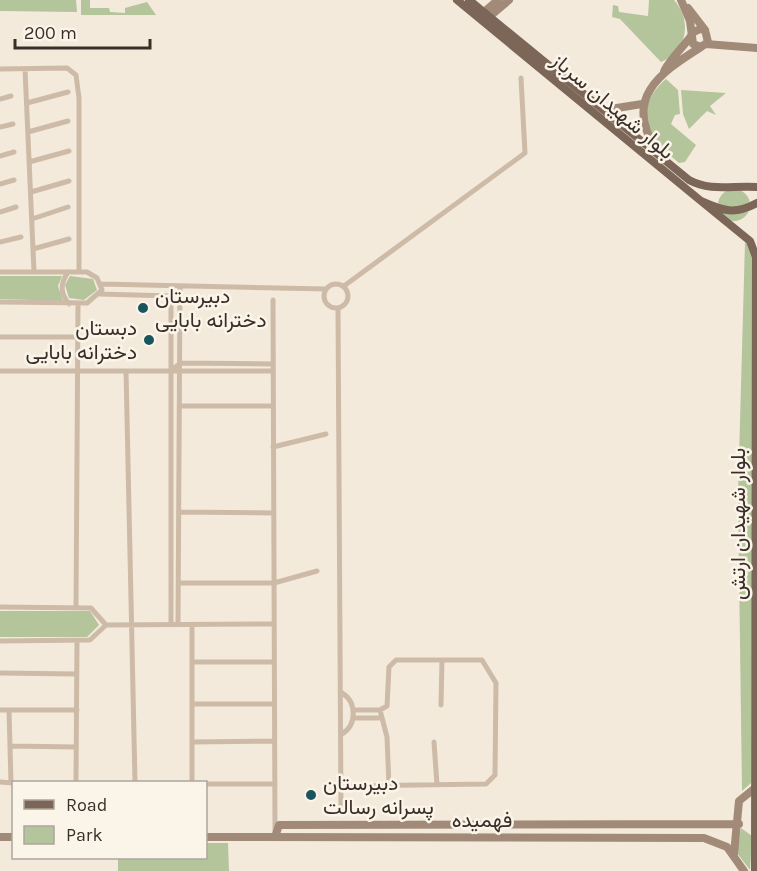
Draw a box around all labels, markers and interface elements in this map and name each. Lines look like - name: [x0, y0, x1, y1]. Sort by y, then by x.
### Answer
- scale bar: [15, 12, 150, 50]
- text: 200 m: [24, 22, 77, 44]
- street label: بلوار شهیدان سرباز: [546, 47, 679, 165]
- place label: دبیرستان دخترانه بابایی: [155, 284, 266, 333]
- marker: دبیرستان دخترانه بابایی: [136, 301, 150, 315]
- place label: دبستان دخترانه بابایی: [26, 316, 137, 365]
- marker: دبستان دخترانه بابایی: [142, 333, 156, 347]
- street label: بلوار شهیدان ارتش: [726, 448, 751, 600]
- place label: دبیرستان پسرانه رسالت: [323, 771, 434, 821]
- legend: [12, 781, 207, 859]
- marker: دبیرستان پسرانه رسالت: [304, 788, 318, 802]
- text: Road: [66, 794, 107, 816]
- street label: فهمیده: [452, 808, 512, 833]
- text: Park: [66, 824, 103, 846]

